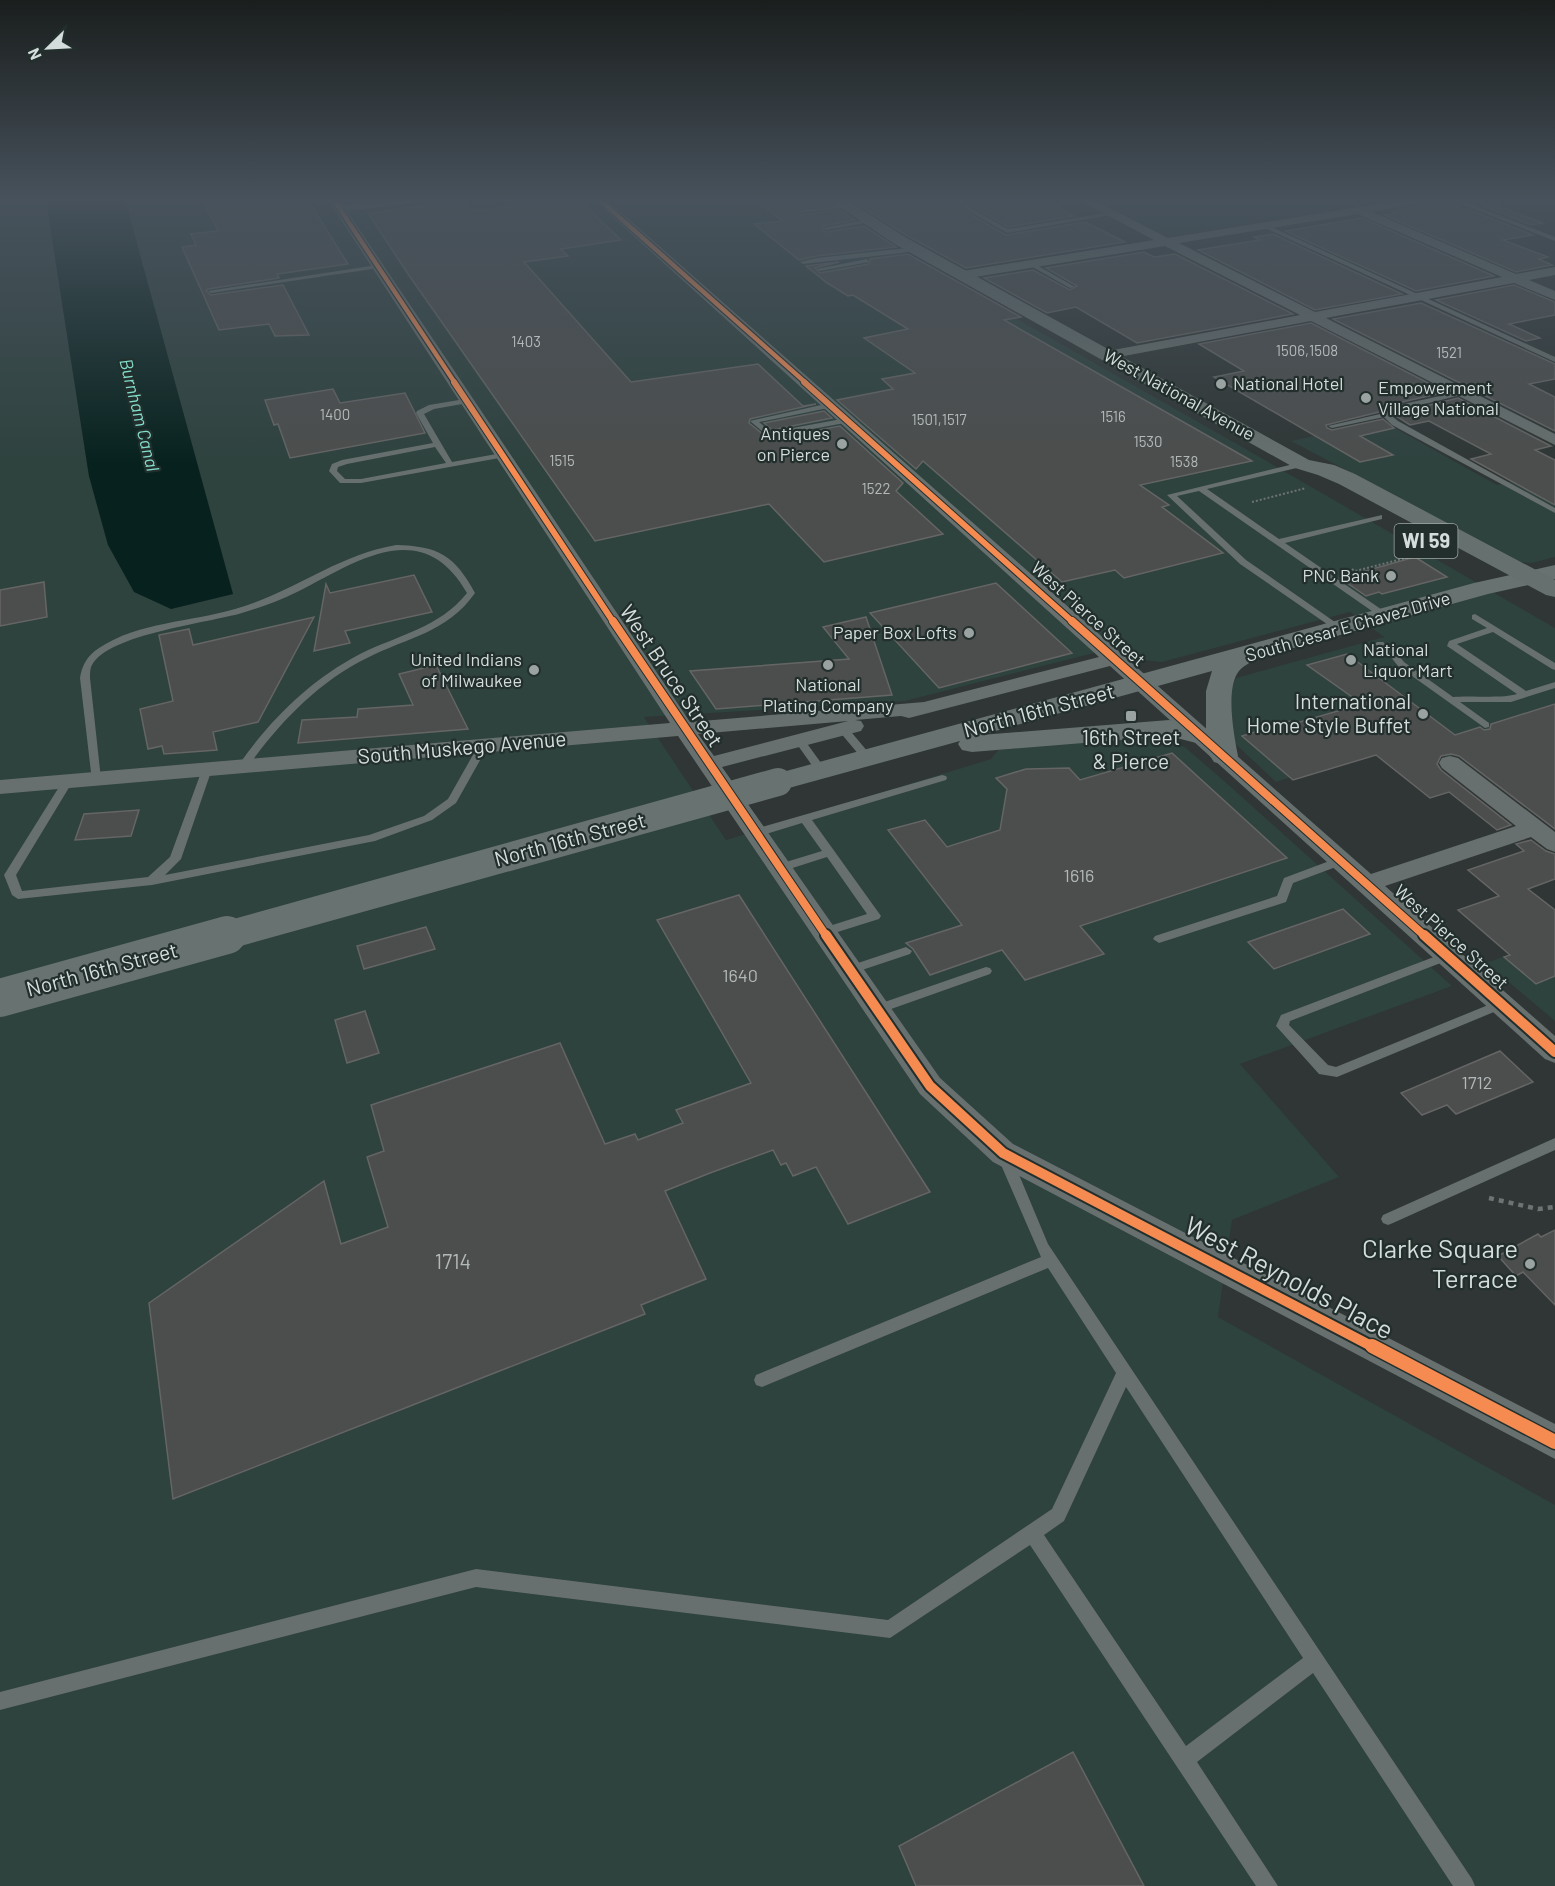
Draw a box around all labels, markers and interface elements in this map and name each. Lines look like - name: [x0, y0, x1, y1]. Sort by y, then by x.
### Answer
- north arrow: [18, 18, 78, 78]
- text: N: [23, 46, 45, 63]
- house number: 1403: [511, 332, 541, 350]
- house number: 1506,1508: [1276, 341, 1338, 359]
- street label: West National Avenue: [1100, 343, 1259, 445]
- house number: 1521: [1436, 343, 1462, 361]
- water label: Burnham Canal: [115, 356, 165, 473]
- place label: National Hotel: [1233, 372, 1343, 394]
- place label: Empowerment Village National: [1378, 376, 1499, 419]
- marker: National Hotel: [1214, 377, 1228, 391]
- marker: Empowerment Village National: [1359, 391, 1373, 405]
- house number: 1400: [320, 405, 350, 423]
- house number: 1516: [1100, 407, 1126, 425]
- house number: 1501,1517: [911, 410, 967, 428]
- place label: Antiques on Pierce: [757, 422, 830, 465]
- house number: 1530: [1133, 432, 1163, 450]
- marker: Antiques on Pierce: [835, 437, 849, 451]
- house number: 1515: [549, 451, 575, 469]
- house number: 1538: [1170, 452, 1198, 470]
- house number: 1522: [861, 479, 891, 497]
- road number: WI 59: [1394, 524, 1458, 558]
- street label: West Pierce Street: [1027, 556, 1150, 670]
- place label: PNC Bank: [1303, 564, 1379, 586]
- marker: PNC Bank: [1384, 569, 1398, 583]
- street label: South Cesar E Chavez Drive: [1243, 586, 1453, 666]
- street label: West Bruce Street: [615, 599, 729, 751]
- place label: Paper Box Lofts: [833, 621, 957, 643]
- marker: Paper Box Lofts: [962, 626, 976, 640]
- place label: National Liquor Mart: [1363, 638, 1453, 681]
- place label: United Indians of Milwaukee: [411, 648, 522, 691]
- marker: National Liquor Mart: [1344, 653, 1358, 667]
- marker: National Plating Company: [821, 658, 835, 672]
- marker: United Indians of Milwaukee: [527, 663, 541, 677]
- place label: National Plating Company: [763, 673, 893, 716]
- street label: North 16th Street: [960, 677, 1117, 742]
- place label: International Home Style Buffet: [1247, 688, 1411, 737]
- marker: International Home Style Buffet: [1416, 707, 1430, 721]
- marker: 16th Street & Pierce: [1124, 709, 1138, 723]
- place label: 16th Street & Pierce: [1082, 724, 1180, 773]
- street label: South Muskego Avenue: [356, 725, 567, 768]
- street label: North 16th Street: [491, 806, 648, 871]
- house number: 1616: [1064, 864, 1094, 886]
- street label: West Pierce Street: [1390, 879, 1513, 993]
- street label: North 16th Street: [23, 936, 180, 1001]
- house number: 1640: [722, 964, 758, 986]
- house number: 1712: [1462, 1071, 1492, 1093]
- street label: West Reynolds Place: [1180, 1209, 1399, 1345]
- place label: Clarke Square Terrace: [1362, 1232, 1518, 1293]
- house number: 1714: [435, 1248, 471, 1273]
- marker: Clarke Square Terrace: [1523, 1257, 1537, 1271]

